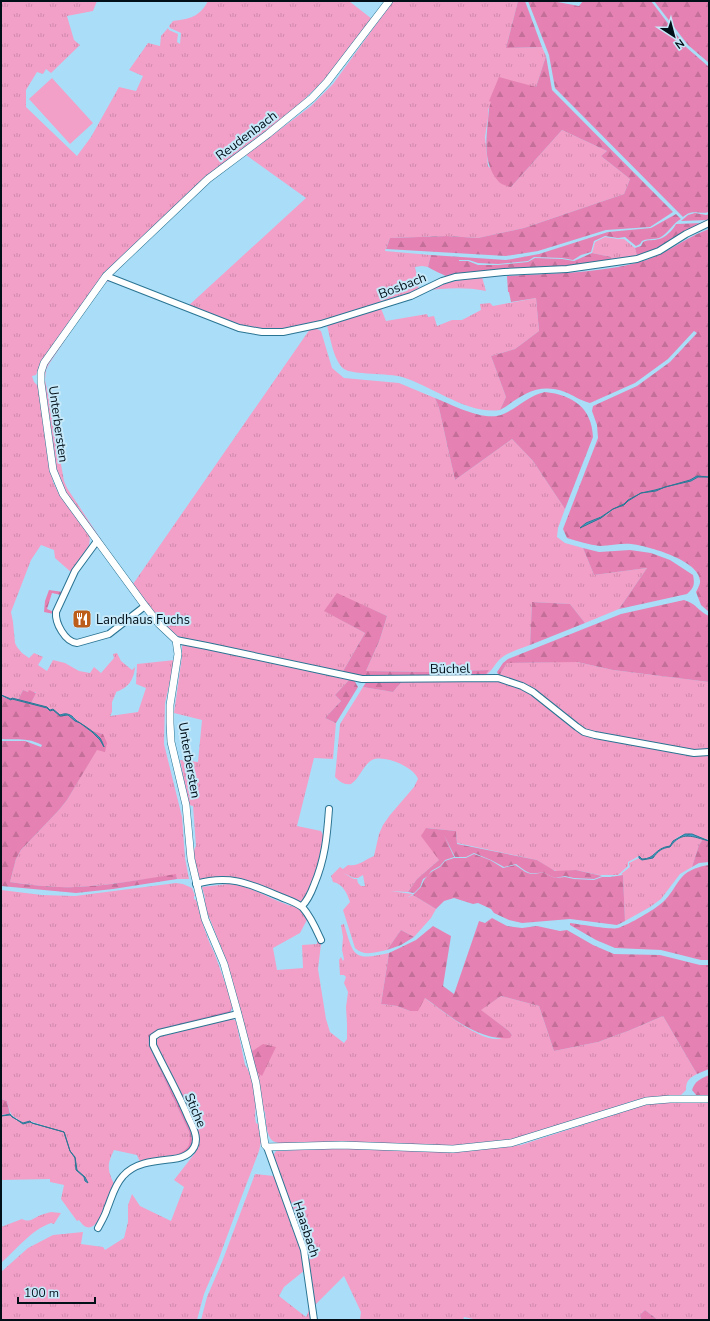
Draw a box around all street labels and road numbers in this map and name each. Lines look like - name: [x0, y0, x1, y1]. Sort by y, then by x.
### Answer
- street label: Reudenbach: [212, 107, 281, 165]
- street label: Bosbach: [376, 269, 429, 303]
- street label: Unterbersten: [44, 385, 72, 464]
- street label: Büchel: [430, 660, 470, 678]
- street label: Unterbersten: [173, 721, 205, 800]
- street label: Stiche: [180, 1090, 210, 1130]
- street label: Haasbach: [289, 1199, 324, 1260]

